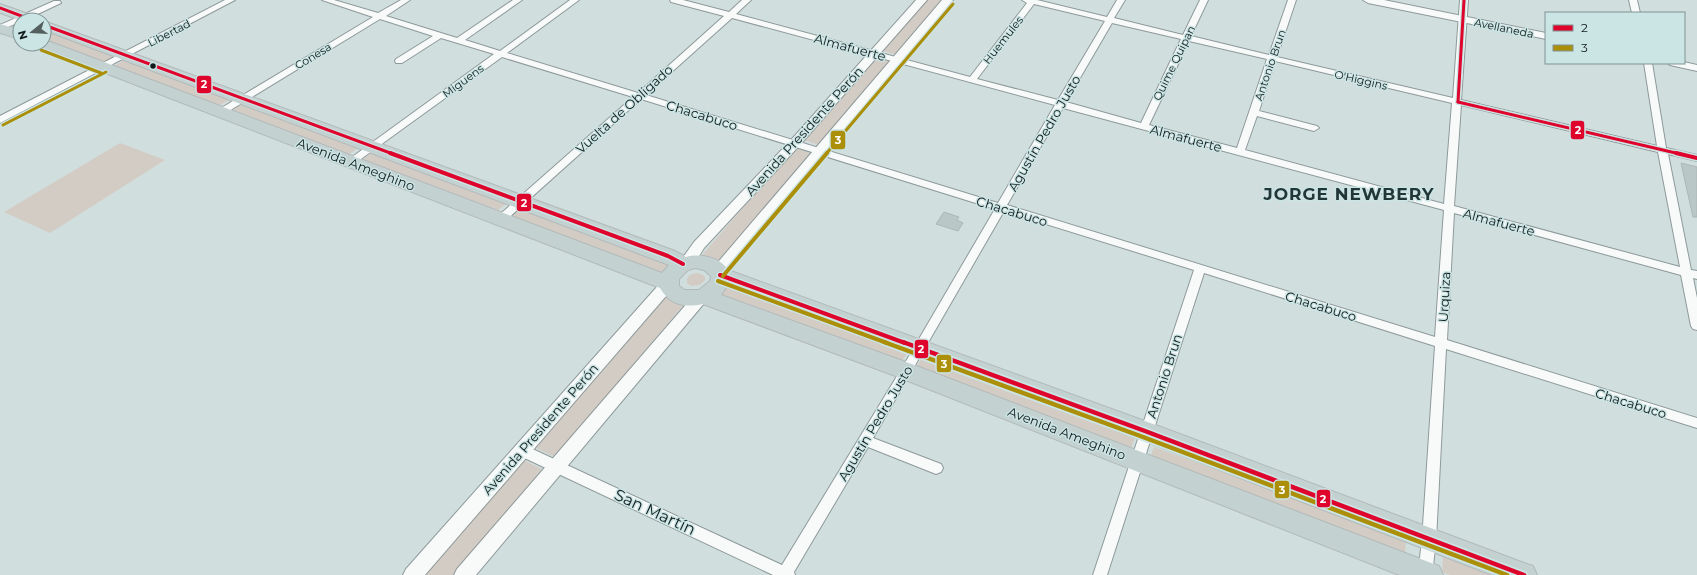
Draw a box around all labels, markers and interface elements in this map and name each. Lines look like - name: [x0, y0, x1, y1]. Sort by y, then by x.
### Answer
- north arrow: [12, 12, 52, 52]
- legend: [1545, 12, 1685, 64]
- street label: Huemules: [980, 13, 1026, 67]
- street label: Avellaneda: [1473, 15, 1535, 41]
- street label: Libertad: [145, 16, 193, 50]
- text: 2: [1581, 20, 1588, 35]
- street label: Quime Quipan: [1150, 23, 1198, 103]
- street label: Antonio Brun: [1251, 28, 1289, 102]
- text: N: [14, 29, 31, 41]
- street label: Almafuerte: [812, 30, 888, 64]
- street label: Conesa: [292, 40, 334, 72]
- text: 3: [1581, 40, 1588, 55]
- unlabelled marker: [148, 61, 158, 71]
- street label: Miguens: [440, 61, 487, 101]
- street label: Vuelta de Obligado: [572, 61, 676, 157]
- street label: Avenida Presidente Perón: [742, 63, 866, 199]
- street label: O'Higgins: [1333, 67, 1389, 93]
- street label: Agustín Pedro Justo: [1004, 72, 1084, 194]
- line badge: 2: [196, 75, 212, 94]
- text: 2: [201, 77, 208, 91]
- street label: Chacabuco: [664, 97, 740, 133]
- line badge: 2: [1570, 120, 1585, 140]
- street label: Almafuerte: [1148, 121, 1224, 155]
- text: 2: [1575, 123, 1582, 137]
- line badge: 3: [830, 130, 846, 150]
- text: 3: [834, 133, 842, 147]
- street label: Avenida Ameghino: [295, 134, 417, 194]
- district label: JORGE NEWBERY: [1262, 184, 1435, 204]
- line badge: 2: [516, 193, 532, 212]
- street label: Chacabuco: [974, 193, 1050, 229]
- text: 2: [521, 196, 528, 210]
- street label: Almafuerte: [1461, 205, 1537, 239]
- street label: Urquiza: [1435, 271, 1453, 323]
- street label: Chacabuco: [1283, 288, 1359, 324]
- street label: Antonio Brun: [1143, 332, 1185, 420]
- line badge: 2: [914, 339, 929, 359]
- text: 2: [918, 342, 925, 356]
- line badge: 3: [936, 354, 952, 373]
- text: 3: [940, 357, 948, 371]
- street label: Avenida Presidente Perón: [479, 360, 601, 498]
- street label: Agustín Pedro Justo: [834, 363, 916, 483]
- street label: Chacabuco: [1593, 385, 1669, 421]
- street label: Avenida Ameghino: [1006, 403, 1128, 463]
- line badge: 3: [1274, 480, 1290, 499]
- text: 3: [1278, 483, 1286, 497]
- street label: San Martín: [611, 485, 699, 539]
- line badge: 2: [1316, 489, 1331, 508]
- text: 2: [1320, 492, 1327, 506]

